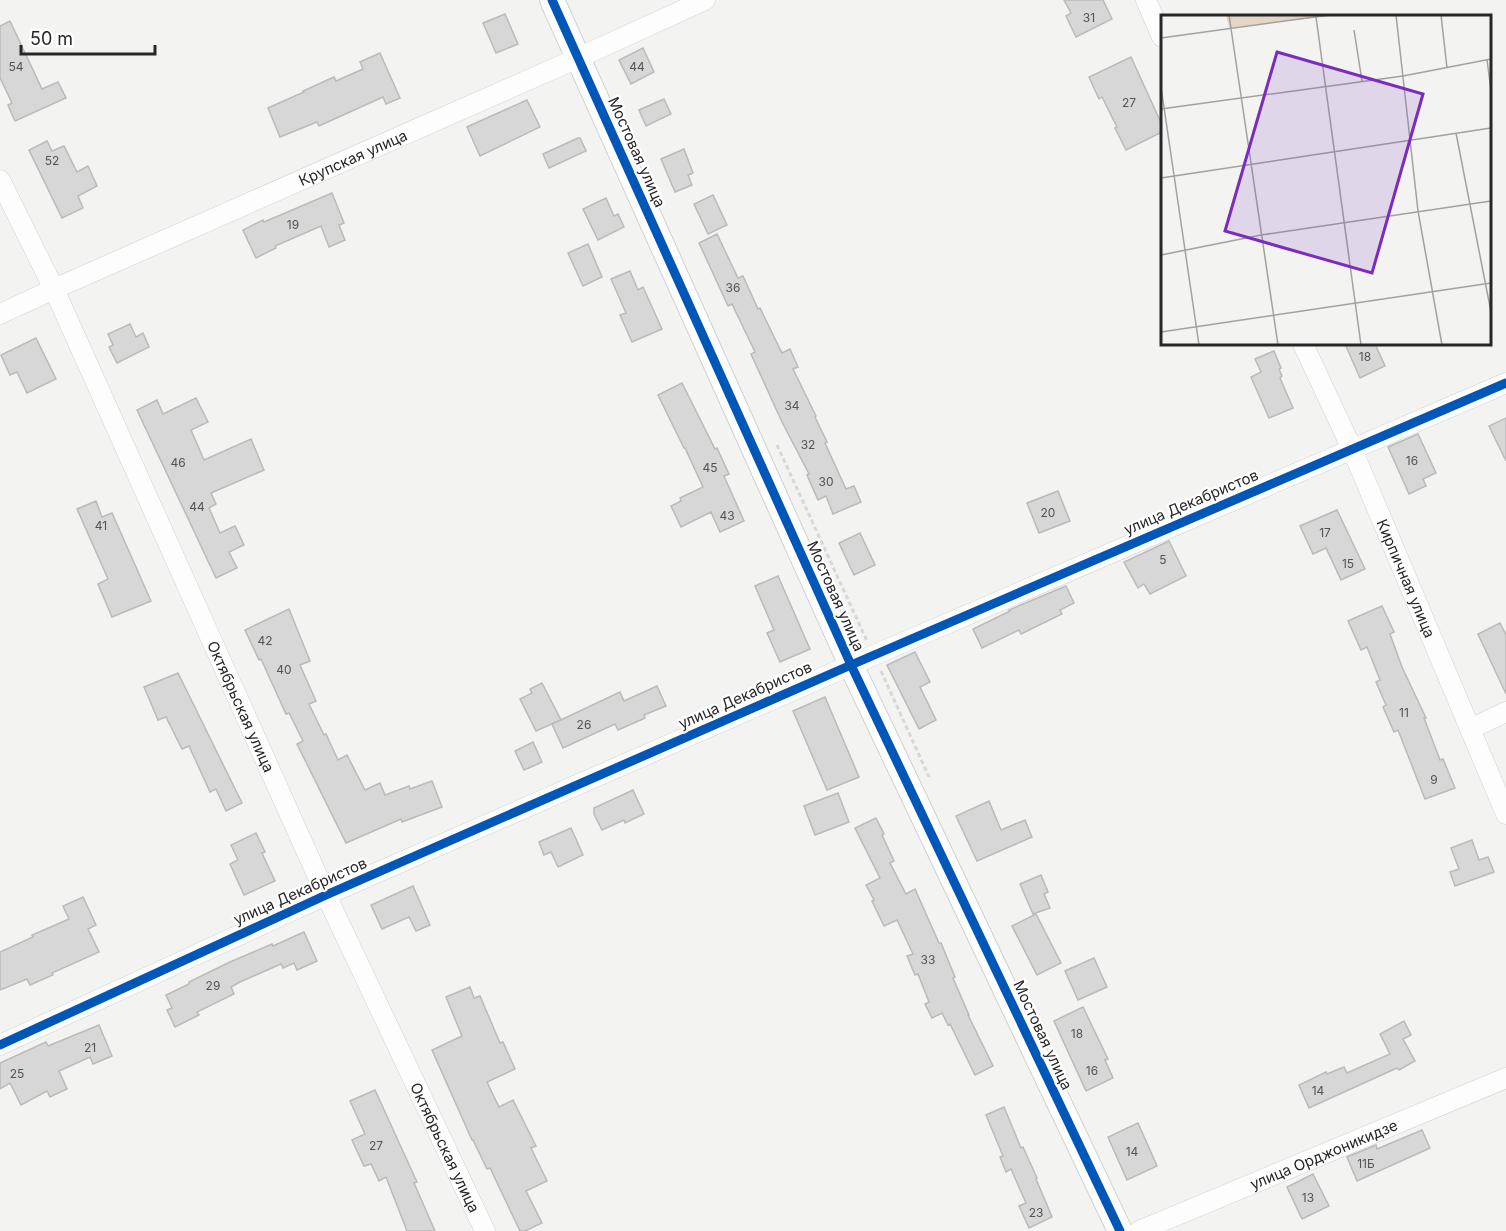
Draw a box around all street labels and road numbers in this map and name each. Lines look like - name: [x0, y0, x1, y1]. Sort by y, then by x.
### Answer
- street label: Мостовая улица: [604, 94, 670, 210]
- street label: Крупская улица: [296, 125, 410, 190]
- street label: улица Декабристов: [1121, 465, 1261, 539]
- street label: Кирпичная улица: [1373, 516, 1440, 640]
- street label: Мостовая улица: [803, 538, 869, 654]
- street label: Октябрьская улица: [204, 638, 279, 775]
- street label: улица Декабристов: [675, 657, 815, 733]
- street label: улица Декабристов: [230, 853, 370, 929]
- street label: Мостовая улица: [1009, 977, 1077, 1093]
- street label: Октябрьская улица: [406, 1079, 484, 1215]
- street label: улица Орджоникидзе: [1247, 1115, 1400, 1193]

